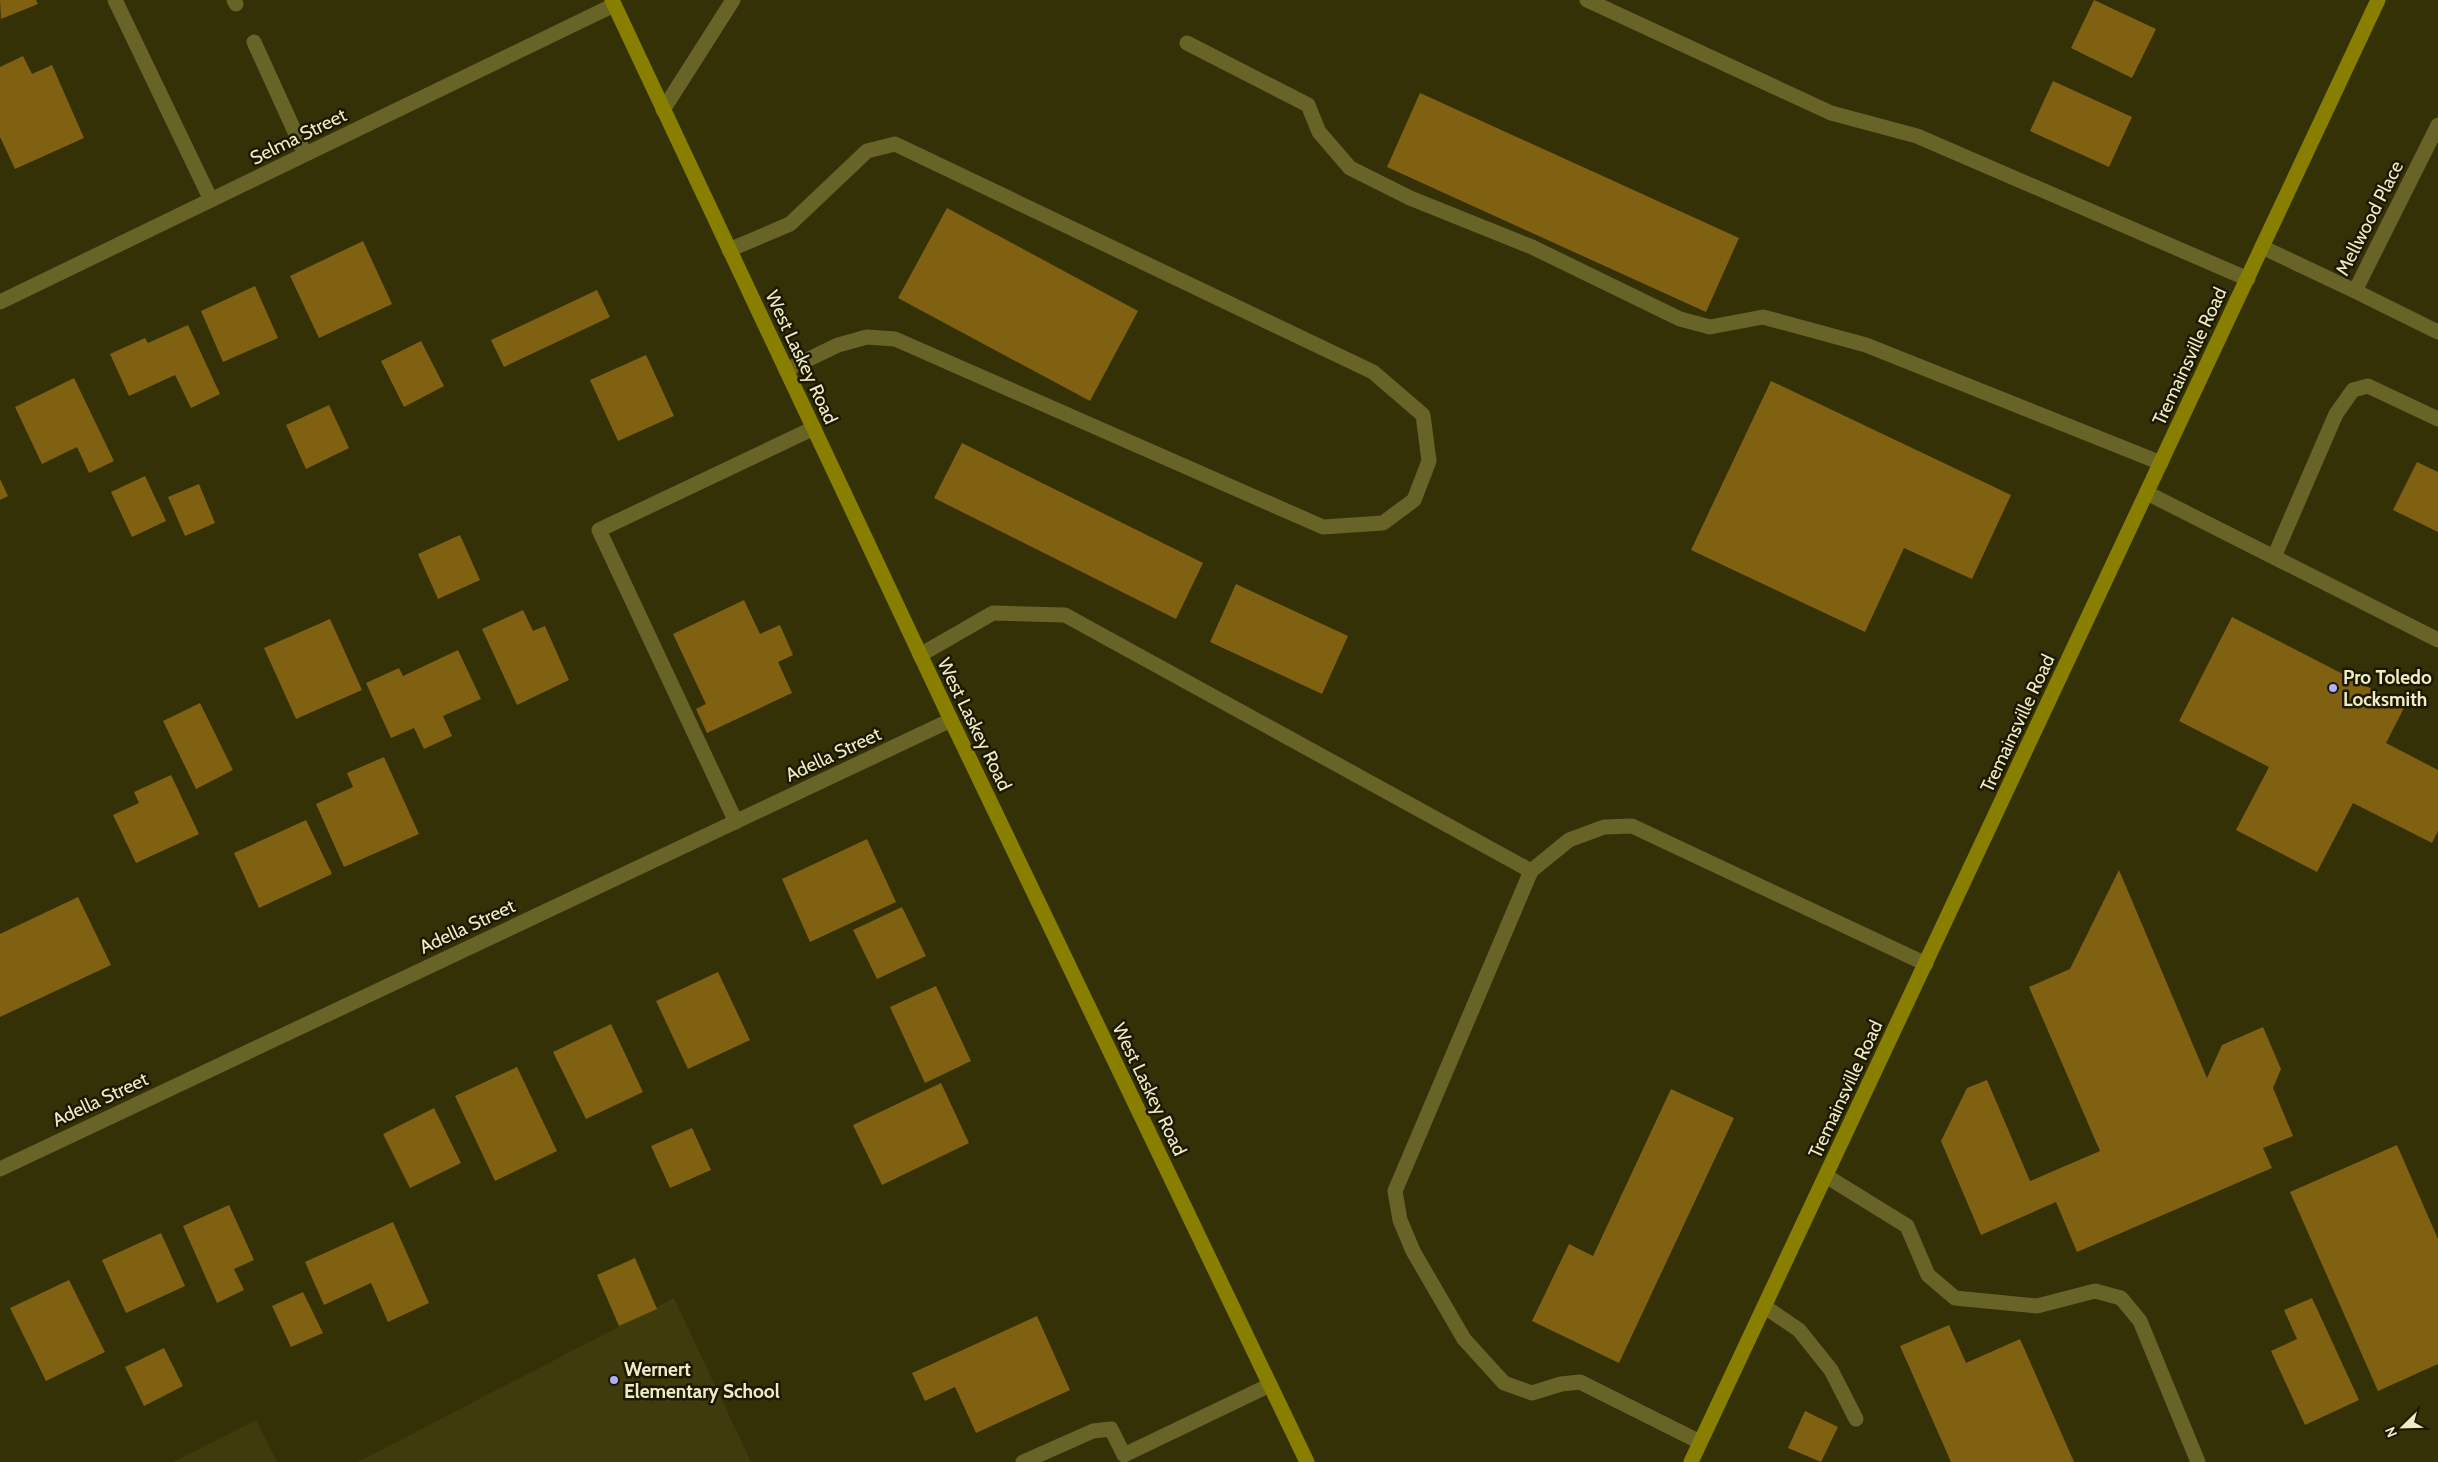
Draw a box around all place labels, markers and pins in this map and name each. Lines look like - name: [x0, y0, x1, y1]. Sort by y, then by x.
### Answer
- place label: Pro Toledo Locksmith: [2343, 666, 2432, 711]
- marker: Pro Toledo Locksmith: [2327, 682, 2339, 694]
- place label: Wernert Elementary School: [624, 1358, 780, 1403]
- marker: Wernert Elementary School: [608, 1374, 620, 1386]

